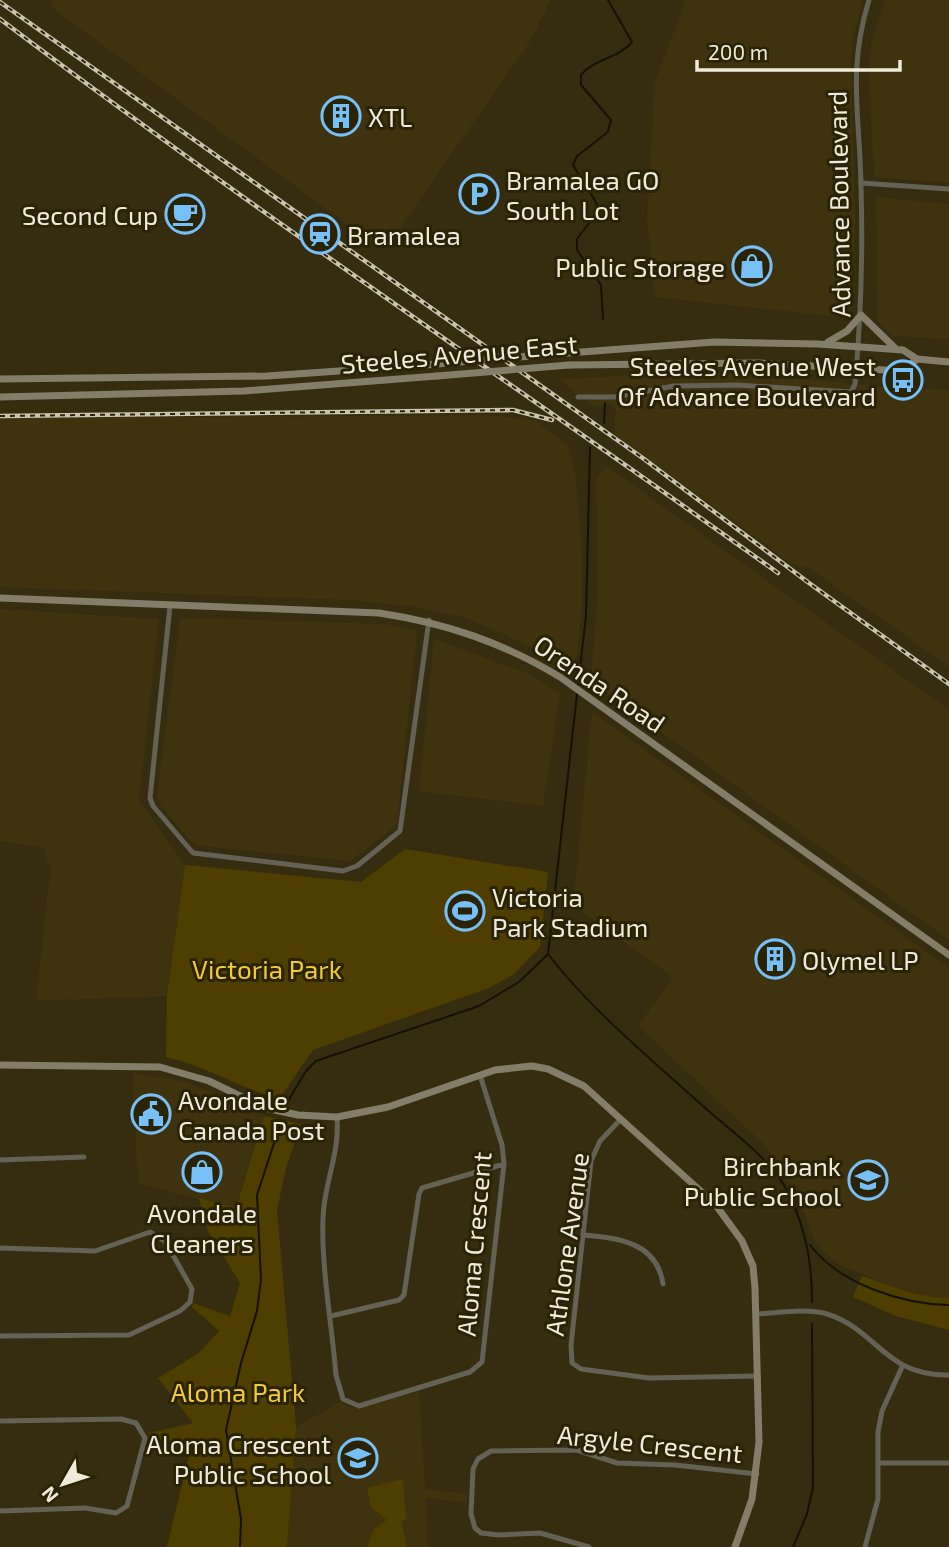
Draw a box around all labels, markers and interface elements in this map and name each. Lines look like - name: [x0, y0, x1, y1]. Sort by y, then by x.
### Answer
- scale bar: [697, 28, 900, 72]
- text: 200 m: [708, 39, 768, 64]
- street label: Advance Boulevard: [821, 90, 855, 318]
- building icon: XTL: [320, 95, 362, 137]
- place label: XTL: [368, 101, 412, 132]
- place label: Bramalea GO South Lot: [506, 164, 659, 225]
- parking icon: Bramalea GO South Lot: [458, 173, 500, 215]
- cafe icon: Second Cup: [164, 193, 206, 235]
- place label: Second Cup: [22, 199, 158, 230]
- station icon: Bramalea: [299, 213, 341, 255]
- place label: Bramalea: [347, 219, 461, 250]
- shop icon: Public Storage: [731, 245, 773, 287]
- place label: Public Storage: [555, 251, 725, 282]
- street label: Steeles Avenue East: [339, 327, 579, 379]
- place label: Steeles Avenue West Of Advance Boulevard: [617, 350, 876, 411]
- bus stop icon: Steeles Avenue West Of Advance Boulevard: [882, 359, 924, 401]
- street label: Orenda Road: [529, 628, 671, 738]
- place label: Victoria Park Stadium: [492, 881, 648, 942]
- sports icon: Victoria Park Stadium: [444, 890, 486, 932]
- building icon: Olymel LP: [754, 938, 796, 980]
- place label: Olymel LP: [802, 944, 919, 975]
- park label: Victoria Park: [192, 953, 342, 984]
- place label: Avondale Canada Post: [178, 1084, 325, 1145]
- public building icon: Avondale Canada Post: [130, 1093, 172, 1135]
- street label: Aloma Crescent: [449, 1150, 497, 1338]
- street label: Athlone Avenue: [538, 1150, 594, 1338]
- place label: Birchbank Public School: [684, 1150, 841, 1211]
- shop icon: Avondale Cleaners: [181, 1151, 223, 1193]
- school or university icon: Birchbank Public School: [847, 1159, 889, 1201]
- place label: Avondale Cleaners: [147, 1197, 257, 1258]
- park label: Aloma Park: [171, 1376, 305, 1407]
- street label: Argyle Crescent: [556, 1418, 744, 1468]
- place label: Aloma Crescent Public School: [146, 1428, 331, 1489]
- school or university icon: Aloma Crescent Public School: [337, 1437, 379, 1479]
- north arrow: [28, 1449, 98, 1519]
- text: N: [36, 1482, 63, 1508]

